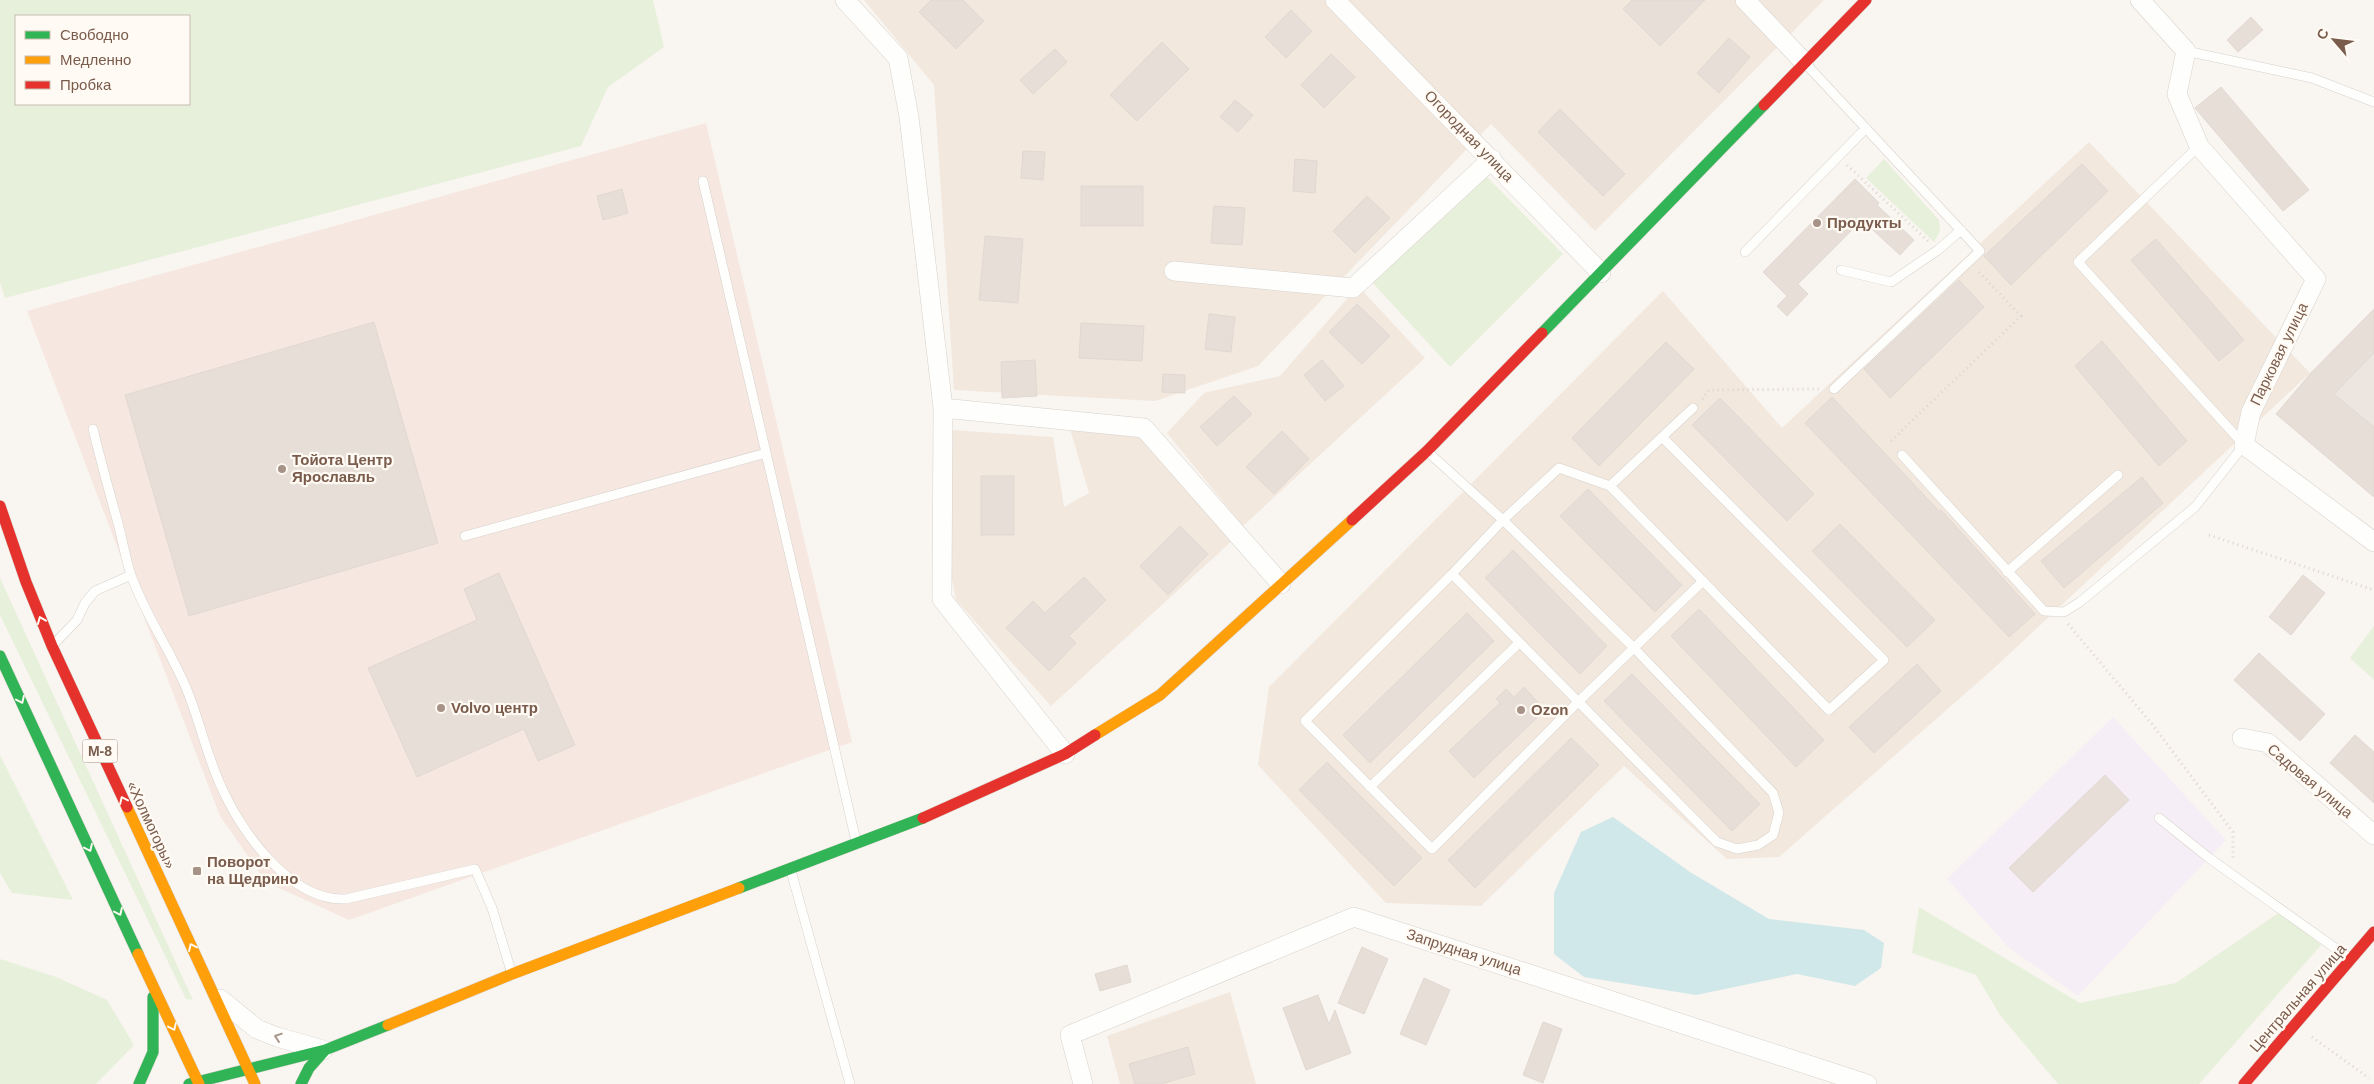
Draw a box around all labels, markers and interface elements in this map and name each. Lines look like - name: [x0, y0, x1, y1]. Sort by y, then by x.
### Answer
- legend: [15, 15, 190, 105]
- north arrow: [2309, 15, 2359, 65]
- text: Свободно: [60, 26, 129, 43]
- text: С: [2313, 26, 2332, 42]
- text: Медленно: [60, 51, 131, 68]
- text: Пробка: [60, 76, 112, 93]
- street label: Огородная улица: [1421, 86, 1518, 185]
- place label: Продукты: [1827, 214, 1902, 231]
- marker: Продукты: [1811, 217, 1823, 229]
- street label: Парковая улица: [2246, 299, 2311, 408]
- place label: Тойота Центр Ярославль: [292, 451, 392, 485]
- marker: Тойота Центр Ярославль: [276, 463, 288, 475]
- one-way arrow: [37, 616, 48, 625]
- one-way arrow: [14, 695, 25, 704]
- place label: Volvo центр: [451, 699, 538, 716]
- place label: Ozon: [1531, 701, 1569, 718]
- marker: Volvo центр: [435, 702, 447, 714]
- marker: Ozon: [1515, 704, 1527, 716]
- road number: М-8: [82, 739, 118, 762]
- street label: Садовая улица: [2264, 740, 2357, 822]
- street label: «Холмогоры»: [124, 778, 179, 871]
- one-way arrow: [119, 796, 130, 805]
- one-way arrow: [83, 843, 94, 852]
- place label: Поворот на Щедрино: [207, 853, 298, 887]
- marker: Поворот на Щедрино: [191, 865, 203, 877]
- one-way arrow: [113, 907, 124, 916]
- street label: Запрудная улица: [1405, 925, 1524, 978]
- street label: Центральная улица: [2246, 940, 2350, 1055]
- one-way arrow: [187, 943, 198, 952]
- one-way arrow: [166, 1022, 177, 1031]
- one-way arrow: [274, 1033, 282, 1043]

